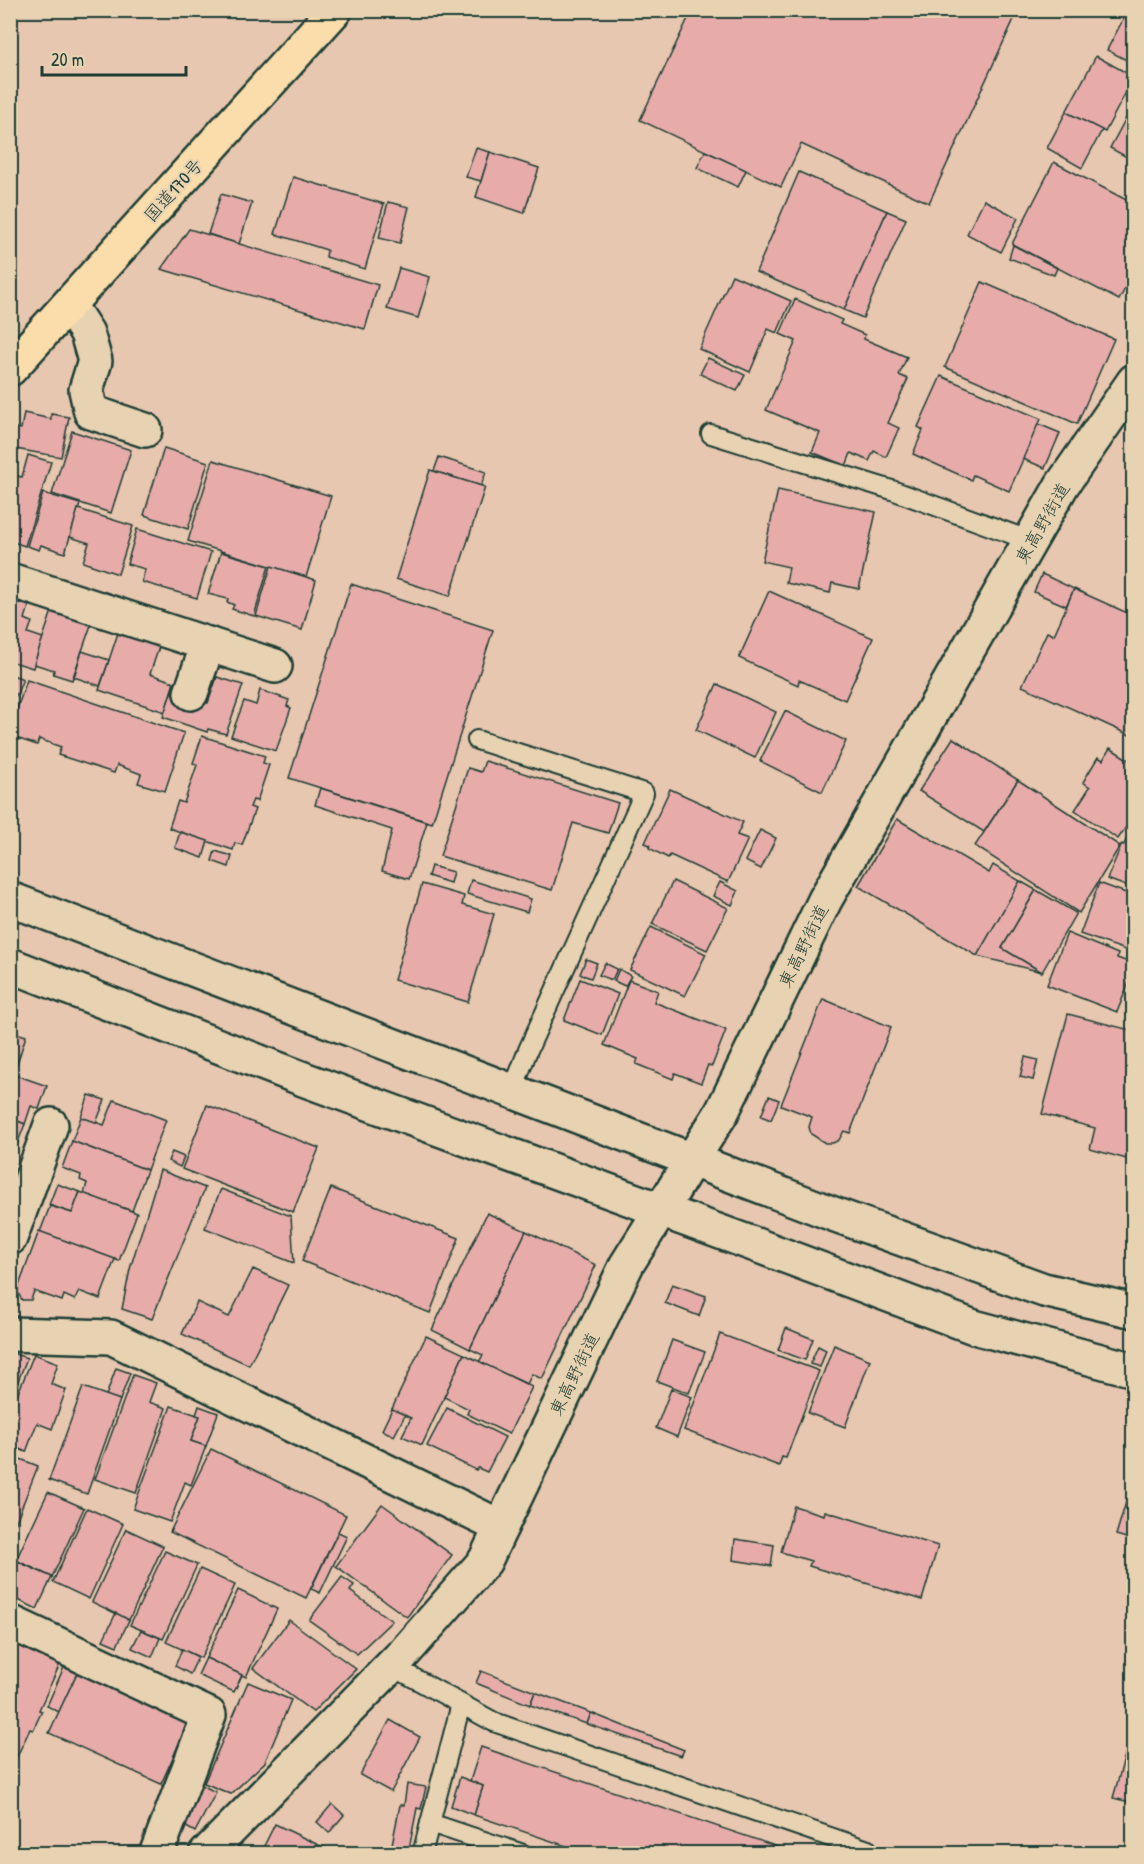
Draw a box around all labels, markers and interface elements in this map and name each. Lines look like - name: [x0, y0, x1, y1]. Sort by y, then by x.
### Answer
- scale bar: [42, 39, 186, 77]
- text: 20 m: [51, 47, 84, 72]
- street label: 国道170号: [138, 153, 208, 227]
- street label: 東高野街道: [1009, 478, 1075, 568]
- street label: 東高野街道: [772, 900, 834, 992]
- street label: 東高野街道: [543, 1328, 605, 1420]

